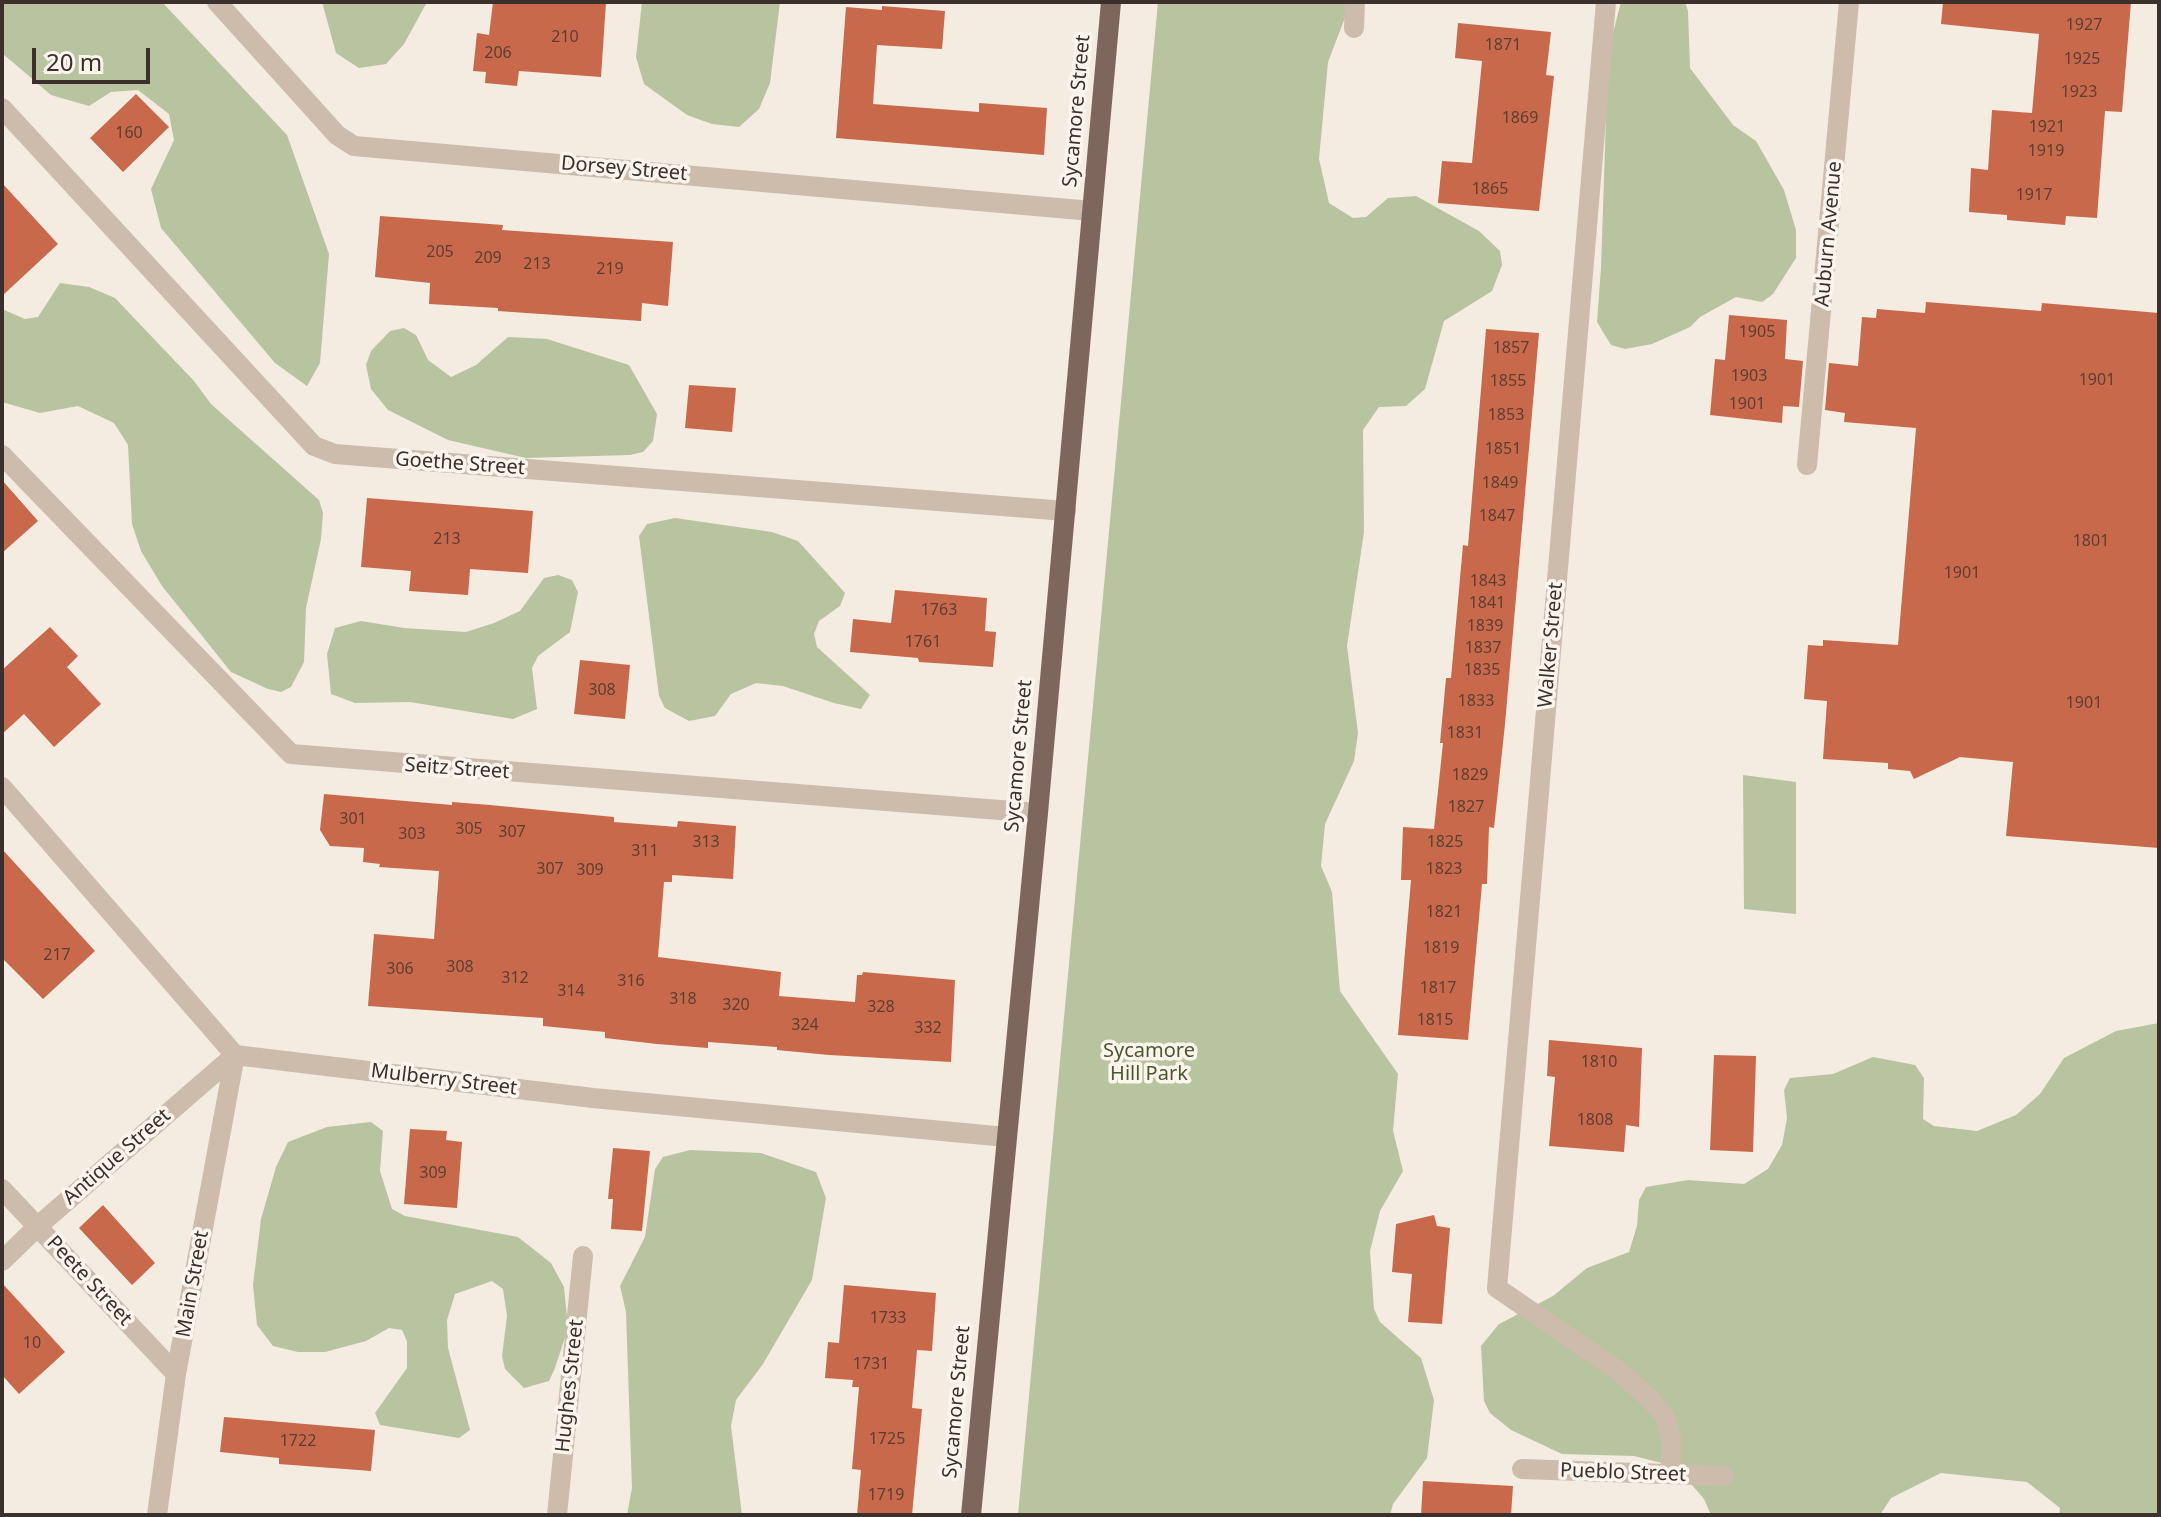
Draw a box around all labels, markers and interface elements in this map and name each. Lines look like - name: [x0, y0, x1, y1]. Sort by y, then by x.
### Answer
- house number: 1927: [2066, 15, 2102, 35]
- house number: 210: [551, 27, 579, 47]
- scale bar: [36, 32, 154, 82]
- street label: Sycamore Street: [1058, 34, 1096, 188]
- house number: 1871: [1485, 35, 1521, 55]
- house number: 206: [484, 43, 512, 63]
- text: 20 m: [46, 45, 102, 78]
- house number: 1925: [2064, 49, 2100, 69]
- house number: 1923: [2061, 82, 2097, 102]
- house number: 1869: [1502, 108, 1538, 128]
- house number: 1921: [2029, 117, 2065, 137]
- house number: 160: [115, 123, 143, 143]
- house number: 1919: [2028, 141, 2064, 161]
- street label: Dorsey Street: [560, 152, 688, 186]
- street label: Auburn Avenue: [1811, 160, 1847, 308]
- house number: 1865: [1472, 179, 1508, 199]
- house number: 1917: [2016, 185, 2052, 205]
- house number: 205: [426, 242, 454, 262]
- house number: 209: [474, 248, 502, 268]
- house number: 213: [523, 254, 551, 274]
- house number: 219: [596, 259, 624, 279]
- house number: 1905: [1739, 322, 1775, 342]
- house number: 1857: [1493, 338, 1529, 358]
- house number: 1903: [1731, 366, 1767, 386]
- house number: 1901: [2079, 370, 2115, 390]
- house number: 1855: [1490, 371, 1526, 391]
- house number: 1901: [1729, 394, 1765, 414]
- house number: 1853: [1488, 405, 1524, 425]
- house number: 1851: [1485, 439, 1521, 459]
- street label: Goethe Street: [394, 448, 526, 480]
- house number: 1849: [1482, 473, 1518, 493]
- house number: 1847: [1479, 506, 1515, 526]
- house number: 213: [433, 529, 461, 549]
- house number: 1801: [2073, 531, 2109, 551]
- house number: 1901: [1944, 563, 1980, 583]
- house number: 1843: [1470, 571, 1506, 591]
- street label: Walker Street: [1534, 581, 1568, 709]
- house number: 1841: [1469, 593, 1505, 613]
- house number: 1763: [921, 600, 957, 620]
- house number: 1839: [1467, 616, 1503, 636]
- house number: 1761: [905, 632, 941, 652]
- house number: 1837: [1465, 638, 1501, 658]
- house number: 1835: [1464, 660, 1500, 680]
- street label: Sycamore Street: [1000, 679, 1038, 833]
- house number: 308: [588, 680, 616, 700]
- house number: 1833: [1458, 691, 1494, 711]
- house number: 1901: [2066, 693, 2102, 713]
- house number: 1831: [1447, 723, 1483, 743]
- street label: Seitz Street: [404, 753, 510, 785]
- house number: 1829: [1452, 765, 1488, 785]
- house number: 1827: [1448, 797, 1484, 817]
- house number: 301: [339, 809, 367, 829]
- house number: 305: [455, 819, 483, 839]
- house number: 307: [498, 822, 526, 842]
- house number: 303: [398, 824, 426, 844]
- house number: 313: [692, 832, 720, 852]
- house number: 1825: [1427, 832, 1463, 852]
- house number: 311: [631, 841, 659, 861]
- house number: 307: [536, 859, 564, 879]
- house number: 1823: [1426, 859, 1462, 879]
- house number: 309: [576, 860, 604, 880]
- house number: 1821: [1426, 902, 1462, 922]
- house number: 1819: [1423, 938, 1459, 958]
- house number: 217: [43, 945, 71, 965]
- house number: 308: [446, 957, 474, 977]
- house number: 306: [386, 959, 414, 979]
- house number: 312: [501, 968, 529, 988]
- house number: 316: [617, 971, 645, 991]
- house number: 1817: [1420, 978, 1456, 998]
- house number: 314: [557, 981, 585, 1001]
- house number: 318: [669, 989, 697, 1009]
- house number: 320: [722, 995, 750, 1015]
- house number: 328: [867, 997, 895, 1017]
- house number: 1815: [1417, 1010, 1453, 1030]
- house number: 324: [791, 1015, 819, 1035]
- house number: 332: [914, 1018, 942, 1038]
- park label: Sycamore Hill Park: [1103, 1039, 1195, 1086]
- house number: 1810: [1581, 1052, 1617, 1072]
- street label: Mulberry Street: [370, 1059, 518, 1101]
- street label: Antique Street: [58, 1104, 176, 1210]
- house number: 1808: [1577, 1110, 1613, 1130]
- house number: 309: [419, 1163, 447, 1183]
- street label: Main Street: [172, 1229, 214, 1339]
- street label: Peete Street: [41, 1231, 137, 1331]
- house number: 1733: [870, 1308, 906, 1328]
- street label: Hughes Street: [551, 1318, 589, 1454]
- street label: Sycamore Street: [938, 1325, 976, 1479]
- house number: 10: [23, 1333, 41, 1353]
- house number: 1731: [853, 1354, 889, 1374]
- house number: 1725: [869, 1429, 905, 1449]
- house number: 1722: [280, 1431, 316, 1451]
- street label: Pueblo Street: [1559, 1459, 1687, 1487]
- house number: 1719: [868, 1485, 904, 1505]

